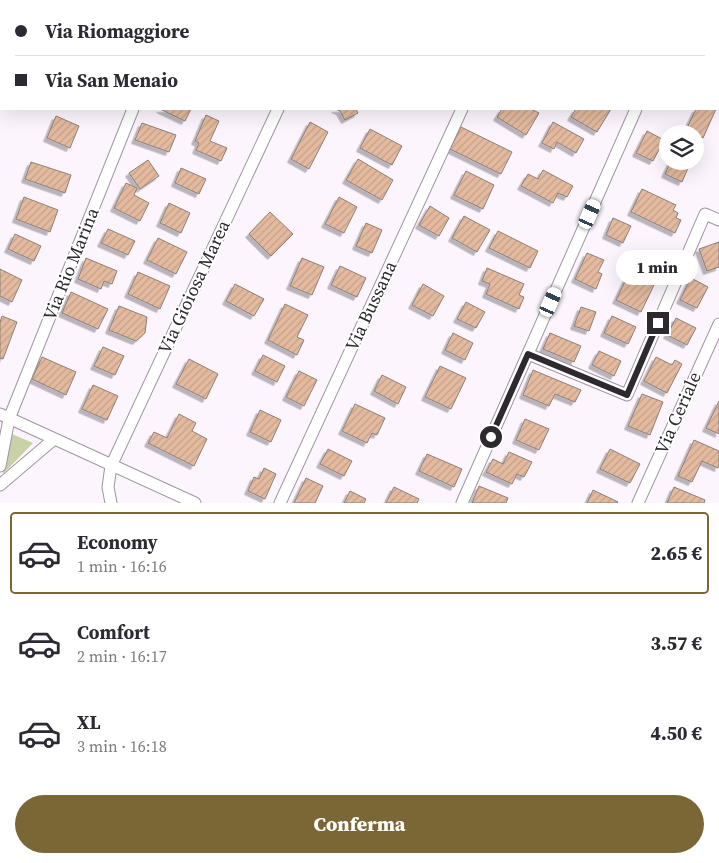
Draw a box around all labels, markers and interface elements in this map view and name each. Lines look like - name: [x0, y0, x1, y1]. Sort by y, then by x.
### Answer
- text: Via Riomaggiore: [45, 18, 189, 44]
- text: Via San Menaio: [45, 67, 178, 93]
- map controls: [659, 125, 704, 170]
- button: layers: [659, 125, 704, 170]
- car: [577, 197, 602, 231]
- street label: Via Rio Marina: [37, 203, 105, 324]
- street label: Via Gioiosa Marea: [152, 215, 236, 358]
- callout: 1 min: [617, 250, 699, 286]
- street label: Via Bussana: [339, 256, 403, 355]
- text: 1 min: [636, 256, 678, 278]
- car: [538, 285, 563, 319]
- route end: [647, 312, 669, 334]
- street label: Via Ceriale: [648, 368, 707, 458]
- route start: [480, 426, 502, 448]
- text: Economy: [77, 529, 158, 555]
- icon: car: [17, 531, 62, 576]
- text: 2.65 €: [650, 540, 702, 566]
- text: 1 min · 16:16: [77, 555, 167, 577]
- text: Comfort: [77, 619, 150, 645]
- icon: car: [17, 621, 62, 666]
- text: 3.57 €: [650, 630, 702, 656]
- text: 2 min · 16:17: [77, 645, 167, 667]
- text: XL: [77, 709, 100, 735]
- icon: car: [17, 711, 62, 756]
- text: 4.50 €: [650, 720, 702, 746]
- text: 3 min · 16:18: [77, 735, 167, 757]
- button: Conferma: [15, 795, 704, 853]

